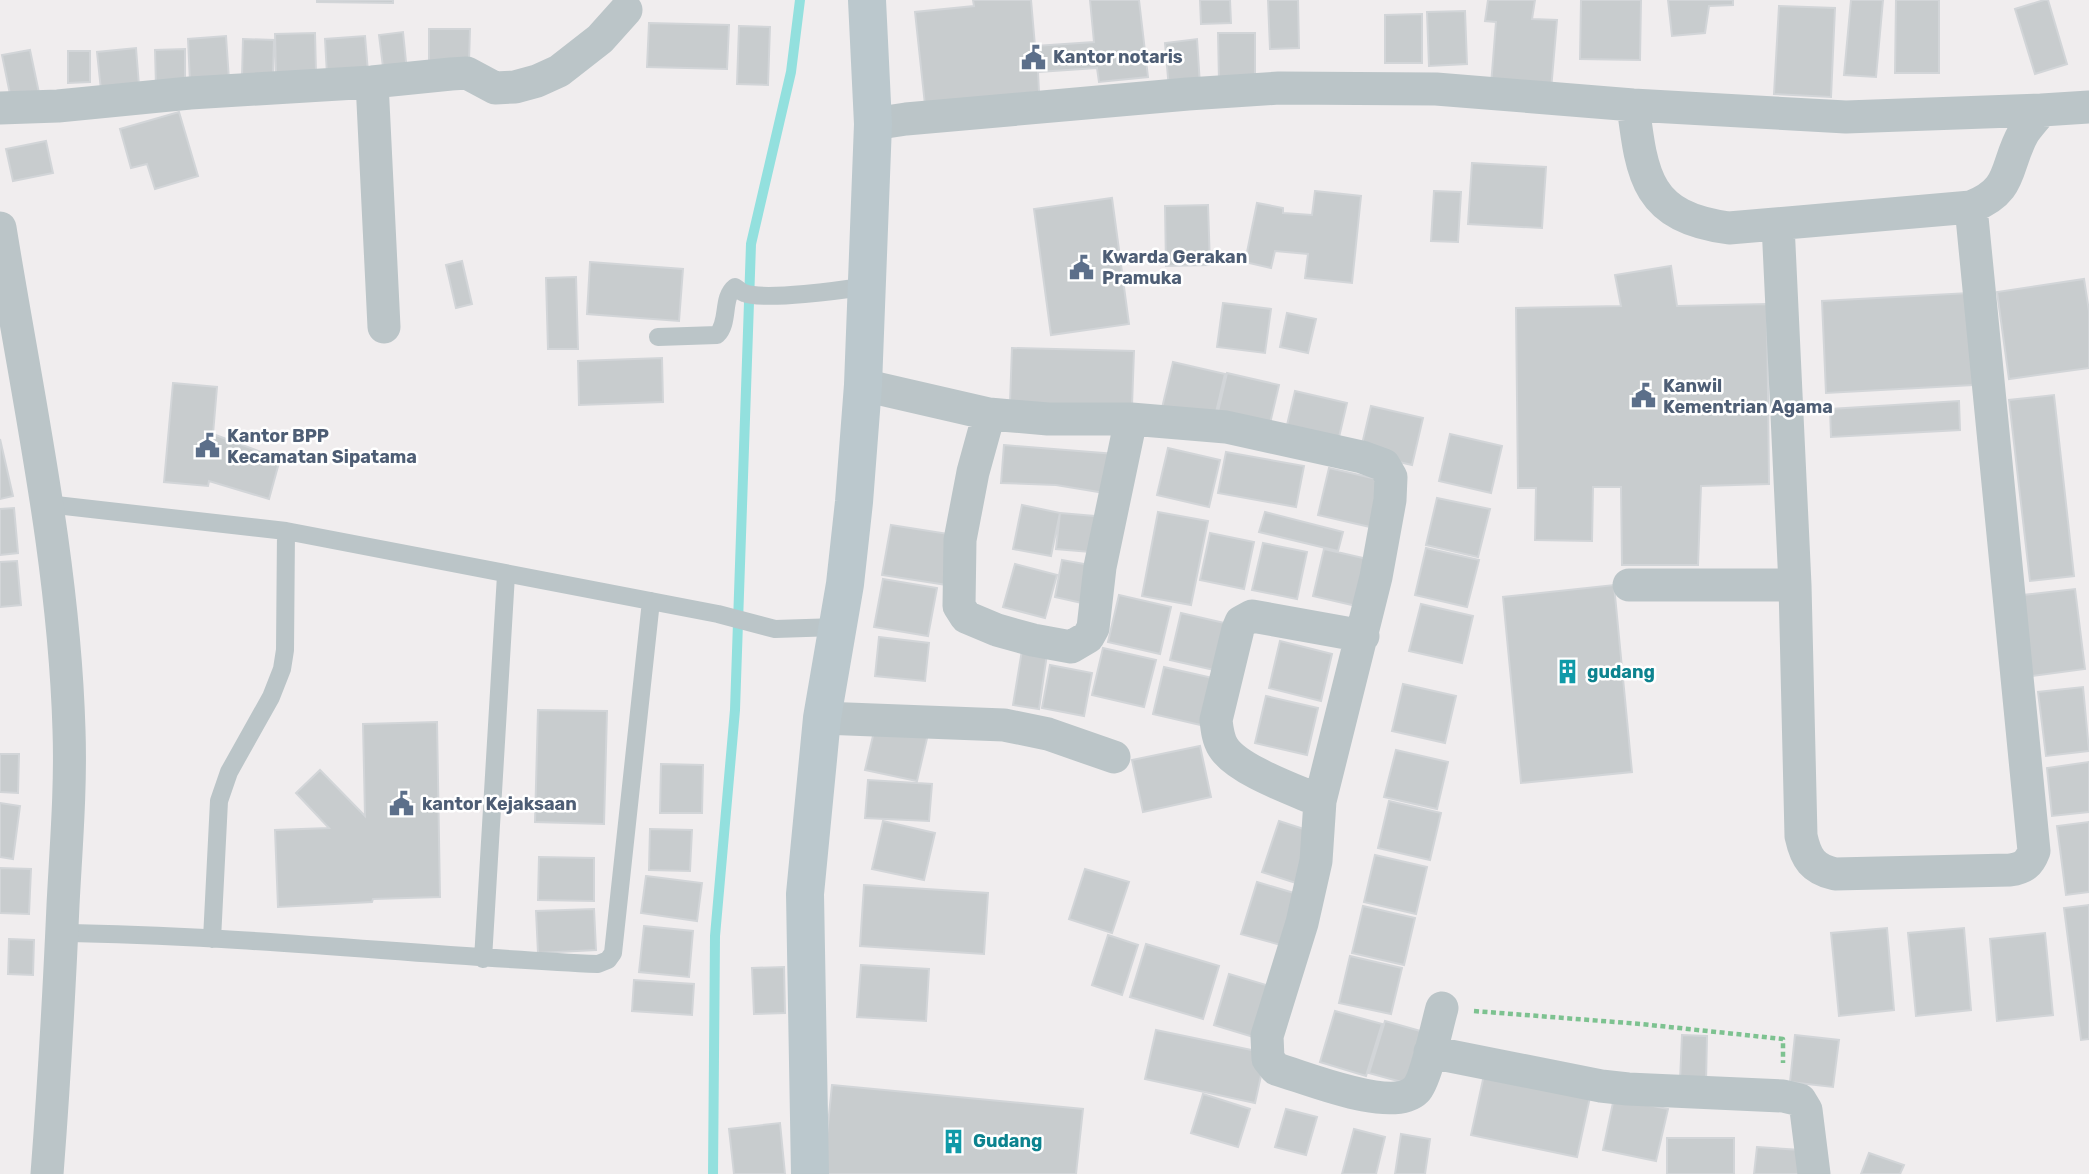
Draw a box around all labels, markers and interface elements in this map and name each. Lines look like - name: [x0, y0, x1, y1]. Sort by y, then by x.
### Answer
- public building icon: Kantor notaris: [1019, 43, 1047, 71]
- place label: Kantor notaris: [1053, 46, 1183, 68]
- place label: Kwarda Gerakan Pramuka: [1102, 246, 1247, 289]
- public building icon: Kwarda Gerakan Pramuka: [1068, 253, 1096, 281]
- place label: Kanwil Kementrian Agama: [1663, 375, 1833, 418]
- public building icon: Kanwil Kementrian Agama: [1629, 382, 1657, 410]
- place label: Kantor BPP Kecamatan Sipatama: [227, 425, 417, 468]
- public building icon: Kantor BPP Kecamatan Sipatama: [193, 432, 221, 460]
- building icon: gudang: [1553, 658, 1581, 686]
- place label: gudang: [1587, 661, 1655, 683]
- public building icon: kantor Kejaksaan: [388, 790, 416, 818]
- place label: kantor Kejaksaan: [422, 793, 577, 815]
- building icon: Gudang: [939, 1127, 967, 1155]
- place label: Gudang: [973, 1130, 1042, 1152]

